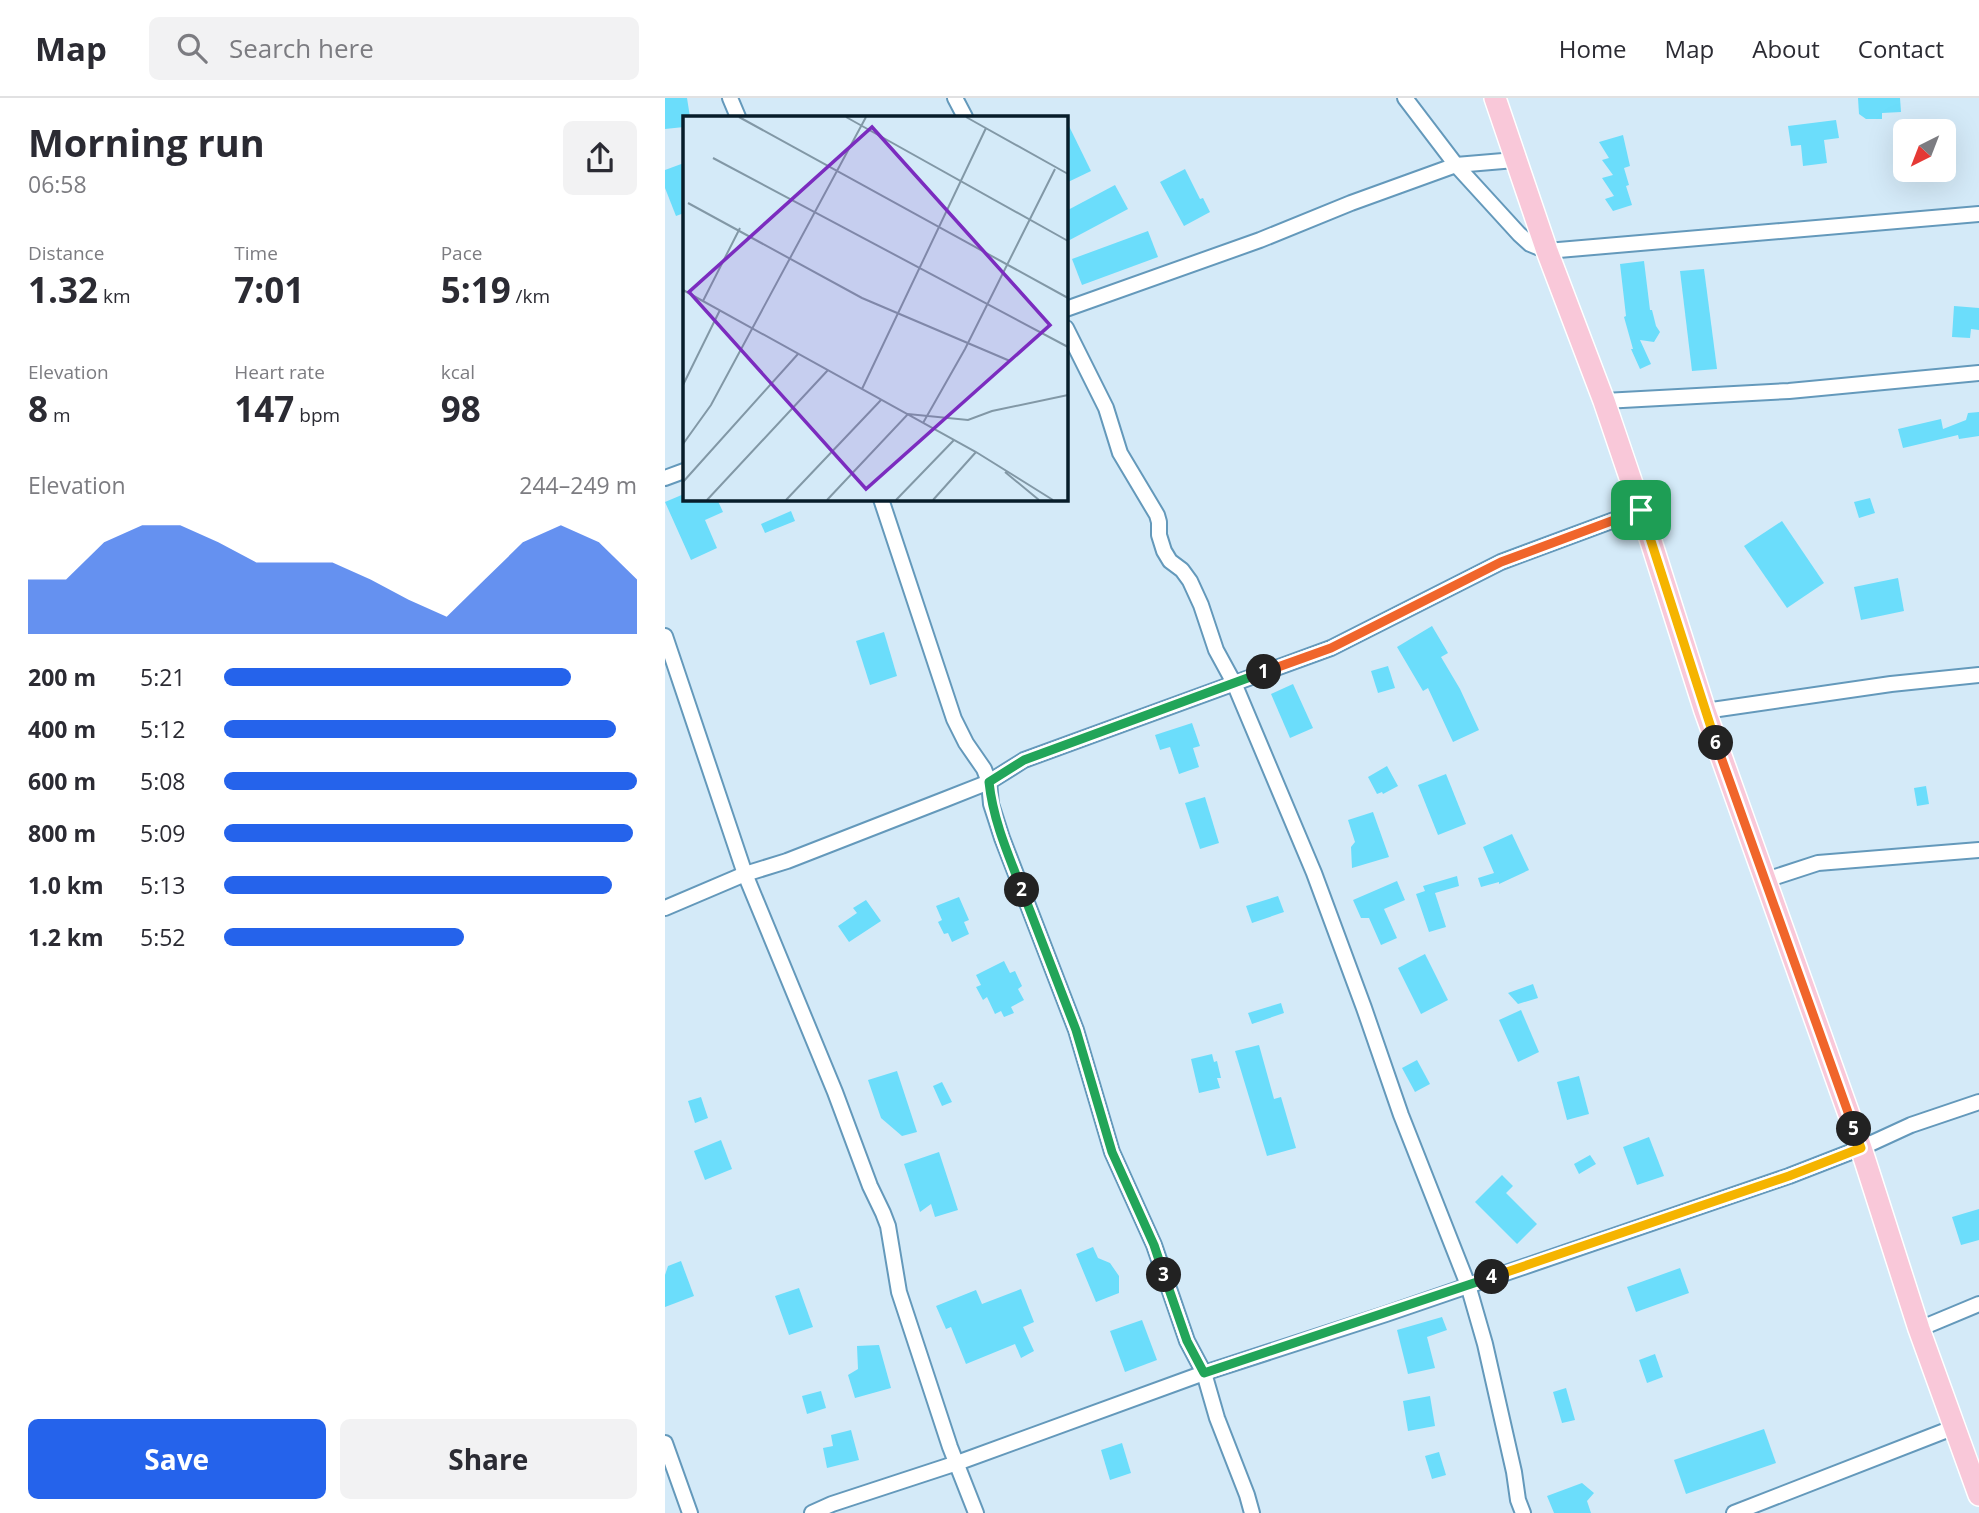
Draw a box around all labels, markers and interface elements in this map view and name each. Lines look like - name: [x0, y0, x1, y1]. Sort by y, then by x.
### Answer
- search box: [149, 17, 639, 80]
- text: Map: [35, 26, 107, 71]
- icon: search: [173, 29, 211, 67]
- text: Search here: [229, 30, 374, 66]
- text: Home: [1559, 32, 1627, 65]
- text: Map: [1665, 32, 1714, 65]
- text: About: [1752, 32, 1820, 65]
- text: Contact: [1858, 32, 1944, 65]
- text: Morning run: [28, 116, 265, 168]
- inset map: [683, 116, 1067, 500]
- north arrow: [1893, 119, 1957, 182]
- map controls: [1893, 119, 1956, 182]
- button: share: [563, 121, 637, 195]
- text: 06:58: [28, 168, 87, 200]
- text: Distance: [28, 240, 104, 266]
- text: Time: [234, 240, 278, 266]
- text: Pace: [441, 240, 482, 266]
- text: 1.32: [28, 266, 98, 313]
- text: 7:01: [234, 266, 304, 313]
- text: 5:19: [441, 266, 511, 313]
- text: km: [98, 283, 131, 309]
- text: /km: [511, 283, 550, 309]
- text: Elevation: [28, 359, 109, 385]
- text: Heart rate: [234, 359, 325, 385]
- text: kcal: [441, 359, 475, 385]
- text: 8: [28, 385, 48, 432]
- text: 147: [234, 385, 294, 432]
- text: 98: [441, 385, 481, 432]
- text: m: [48, 402, 71, 428]
- text: bpm: [294, 402, 340, 428]
- text: Elevation: [28, 469, 126, 501]
- text: 244–249 m: [519, 469, 637, 501]
- pin: [1611, 480, 1671, 540]
- icon: arrive: [1622, 491, 1660, 529]
- pin: 1: [1247, 654, 1281, 690]
- text: 1: [1258, 658, 1269, 684]
- text: 200 m: [28, 661, 96, 693]
- text: 5:21: [140, 661, 186, 693]
- text: 400 m: [28, 713, 96, 745]
- text: 5:12: [140, 713, 186, 745]
- pin: 6: [1699, 726, 1733, 760]
- text: 6: [1710, 729, 1721, 755]
- text: 600 m: [28, 765, 96, 797]
- text: 5:08: [140, 765, 186, 797]
- text: 800 m: [28, 817, 96, 849]
- text: 5:09: [140, 817, 186, 849]
- text: 1.0 km: [28, 869, 104, 901]
- text: 5:13: [140, 869, 186, 901]
- pin: 2: [1005, 872, 1039, 908]
- text: 2: [1016, 876, 1027, 902]
- text: 1.2 km: [28, 921, 104, 953]
- text: 5:52: [140, 921, 186, 953]
- pin: 5: [1837, 1112, 1871, 1146]
- text: 5: [1848, 1115, 1859, 1141]
- pin: 3: [1147, 1258, 1181, 1292]
- pin: 4: [1475, 1260, 1509, 1294]
- text: 3: [1158, 1261, 1169, 1287]
- text: 4: [1486, 1263, 1497, 1289]
- button: Save: [28, 1419, 326, 1499]
- button: Share: [340, 1419, 637, 1499]

